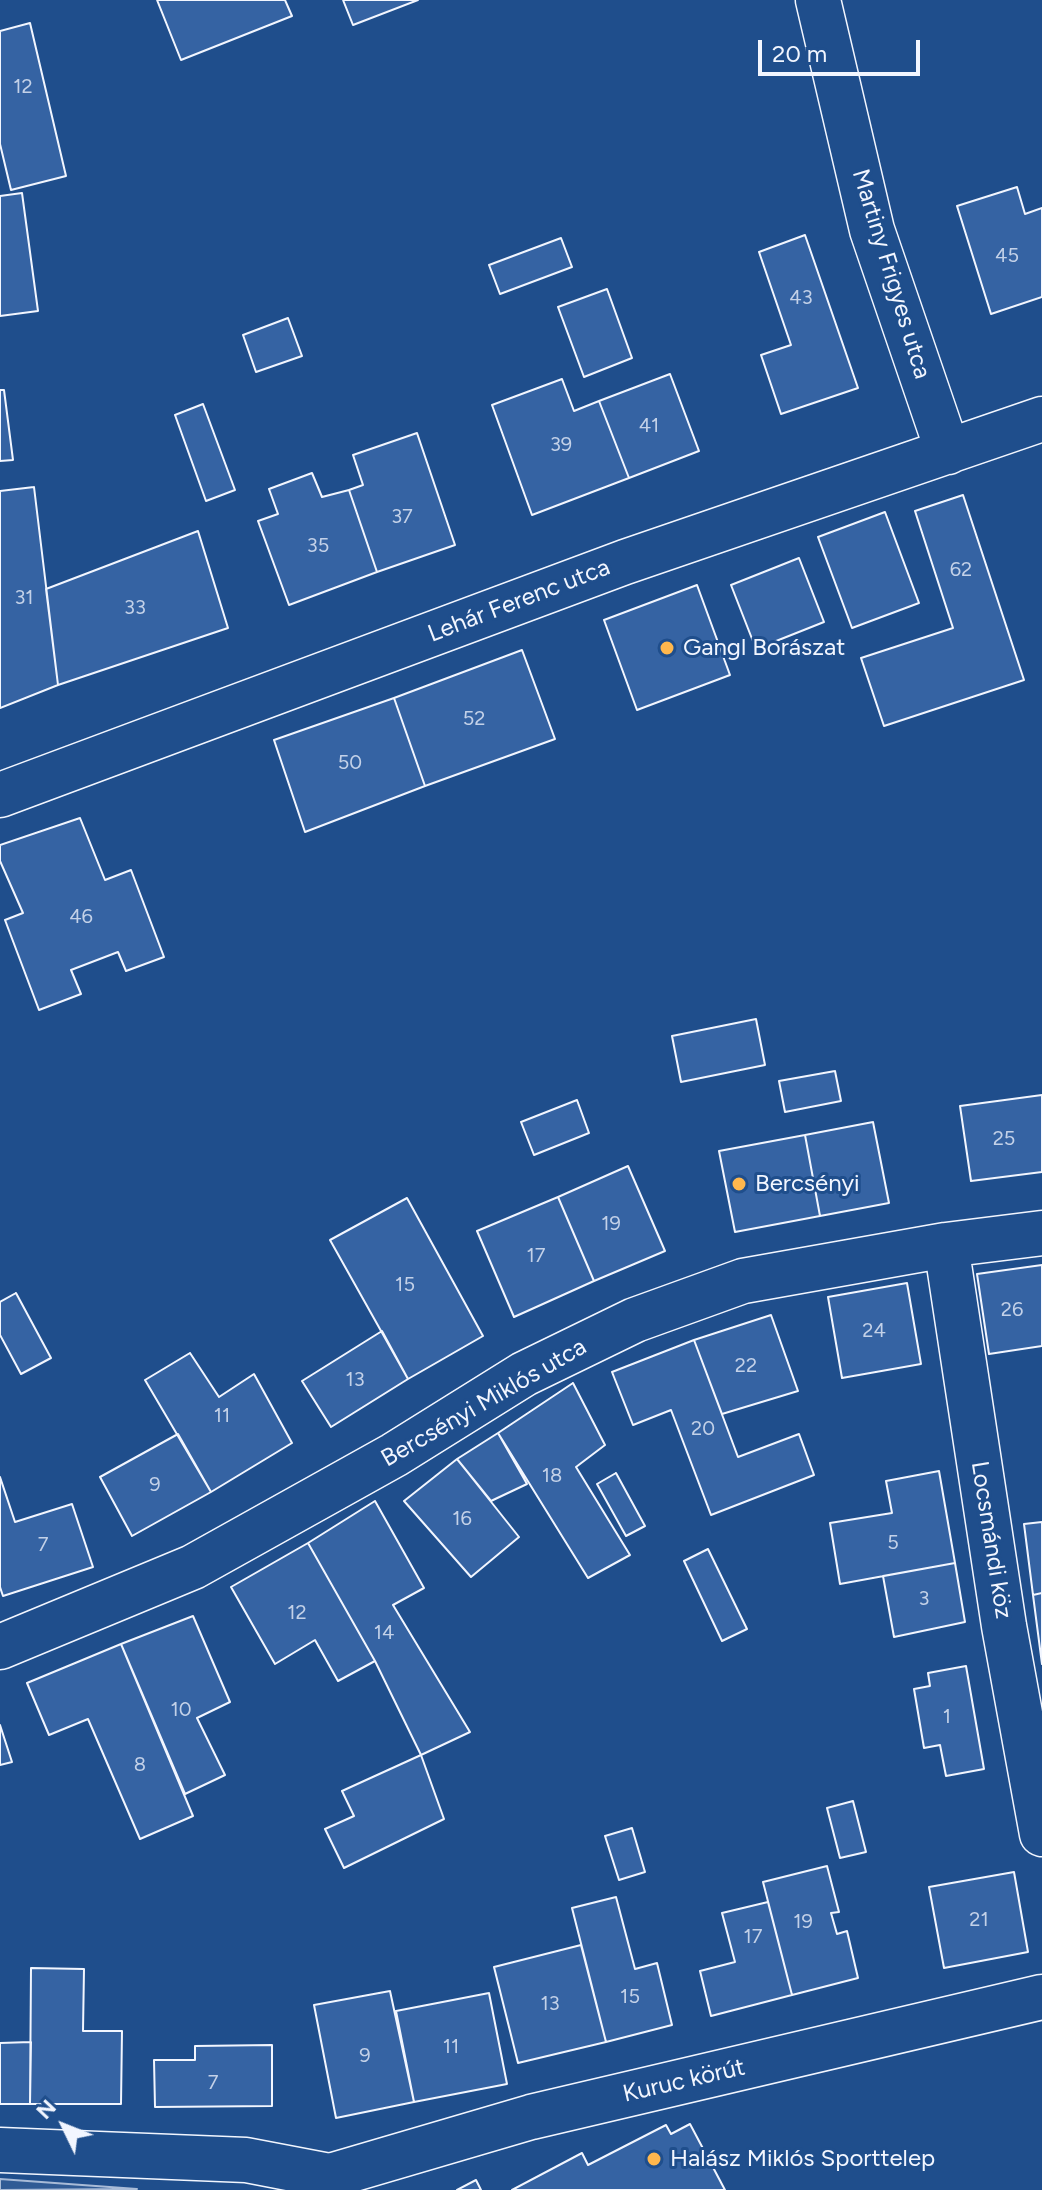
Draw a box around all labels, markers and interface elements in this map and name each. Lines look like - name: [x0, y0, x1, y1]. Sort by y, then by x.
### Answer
- scale bar: [762, 24, 924, 74]
- text: 20 m: [772, 39, 827, 68]
- house number: 12: [13, 75, 33, 99]
- street label: Martiny Frigyes utca: [845, 166, 937, 382]
- house number: 45: [995, 244, 1019, 268]
- house number: 43: [789, 286, 813, 310]
- house number: 41: [639, 414, 659, 438]
- house number: 39: [550, 433, 572, 457]
- house number: 37: [391, 505, 413, 529]
- house number: 35: [307, 534, 329, 558]
- street label: Lehár Ferenc utca: [424, 553, 614, 649]
- house number: 62: [950, 558, 972, 582]
- house number: 31: [14, 586, 34, 610]
- house number: 33: [124, 596, 146, 620]
- place label: Gangl Borászat: [683, 634, 845, 662]
- marker: Gangl Borászat: [658, 639, 676, 657]
- house number: 52: [463, 707, 485, 731]
- house number: 50: [338, 751, 362, 775]
- house number: 46: [69, 905, 93, 929]
- house number: 25: [993, 1127, 1015, 1151]
- place label: Bercsényi: [755, 1170, 860, 1198]
- marker: Bercsényi: [730, 1175, 748, 1193]
- house number: 19: [601, 1212, 621, 1236]
- house number: 17: [527, 1244, 545, 1268]
- house number: 15: [395, 1273, 415, 1297]
- house number: 26: [1001, 1298, 1023, 1322]
- house number: 24: [862, 1319, 886, 1343]
- street label: Bercsényi Miklós utca: [376, 1333, 592, 1473]
- house number: 22: [735, 1354, 757, 1378]
- house number: 13: [345, 1368, 365, 1392]
- house number: 11: [214, 1404, 230, 1428]
- house number: 20: [691, 1417, 715, 1441]
- street label: Locsmándi köz: [964, 1459, 1018, 1621]
- house number: 18: [542, 1464, 562, 1488]
- house number: 9: [149, 1473, 161, 1497]
- house number: 16: [452, 1507, 472, 1531]
- house number: 5: [887, 1531, 899, 1555]
- house number: 7: [38, 1533, 48, 1557]
- house number: 3: [919, 1587, 929, 1611]
- house number: 12: [287, 1601, 307, 1625]
- house number: 14: [374, 1621, 394, 1645]
- house number: 10: [170, 1698, 192, 1722]
- house number: 1: [943, 1705, 951, 1729]
- house number: 8: [134, 1753, 146, 1777]
- house number: 21: [969, 1908, 989, 1932]
- house number: 19: [793, 1910, 813, 1934]
- house number: 17: [744, 1925, 762, 1949]
- house number: 15: [620, 1985, 640, 2009]
- house number: 13: [540, 1992, 560, 2016]
- house number: 11: [443, 2035, 459, 2059]
- house number: 9: [359, 2044, 371, 2068]
- street label: Kuruc körút: [620, 2053, 748, 2109]
- house number: 7: [208, 2071, 218, 2095]
- north arrow: [24, 2086, 104, 2166]
- text: N: [30, 2094, 62, 2125]
- place label: Halász Miklós Sporttelep: [670, 2145, 935, 2173]
- marker: Halász Miklós Sporttelep: [645, 2150, 663, 2168]

